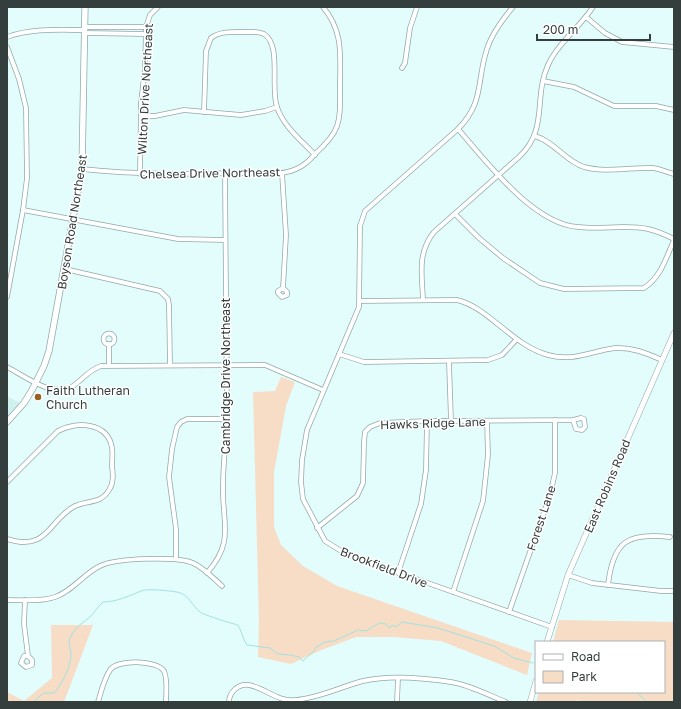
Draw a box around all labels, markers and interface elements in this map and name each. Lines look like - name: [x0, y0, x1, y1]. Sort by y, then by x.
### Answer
- scale bar: [537, 16, 650, 42]
- text: 200 m: [543, 22, 578, 37]
- street label: Wilton Drive Northeast: [134, 23, 156, 155]
- street label: Boyson Road Northeast: [54, 153, 90, 291]
- street label: Chelsea Drive Northeast: [140, 164, 281, 182]
- street label: Cambridge Drive Northeast: [218, 297, 233, 454]
- place label: Faith Lutheran Church: [46, 383, 130, 412]
- marker: Faith Lutheran Church: [33, 392, 43, 402]
- street label: Hawks Ridge Lane: [380, 414, 486, 432]
- street label: East Robins Road: [581, 437, 633, 535]
- street label: Forest Lane: [523, 483, 559, 553]
- street label: Brookfield Drive: [338, 543, 430, 591]
- legend: [535, 641, 665, 693]
- text: Road: [571, 649, 600, 664]
- text: Park: [571, 669, 597, 684]

